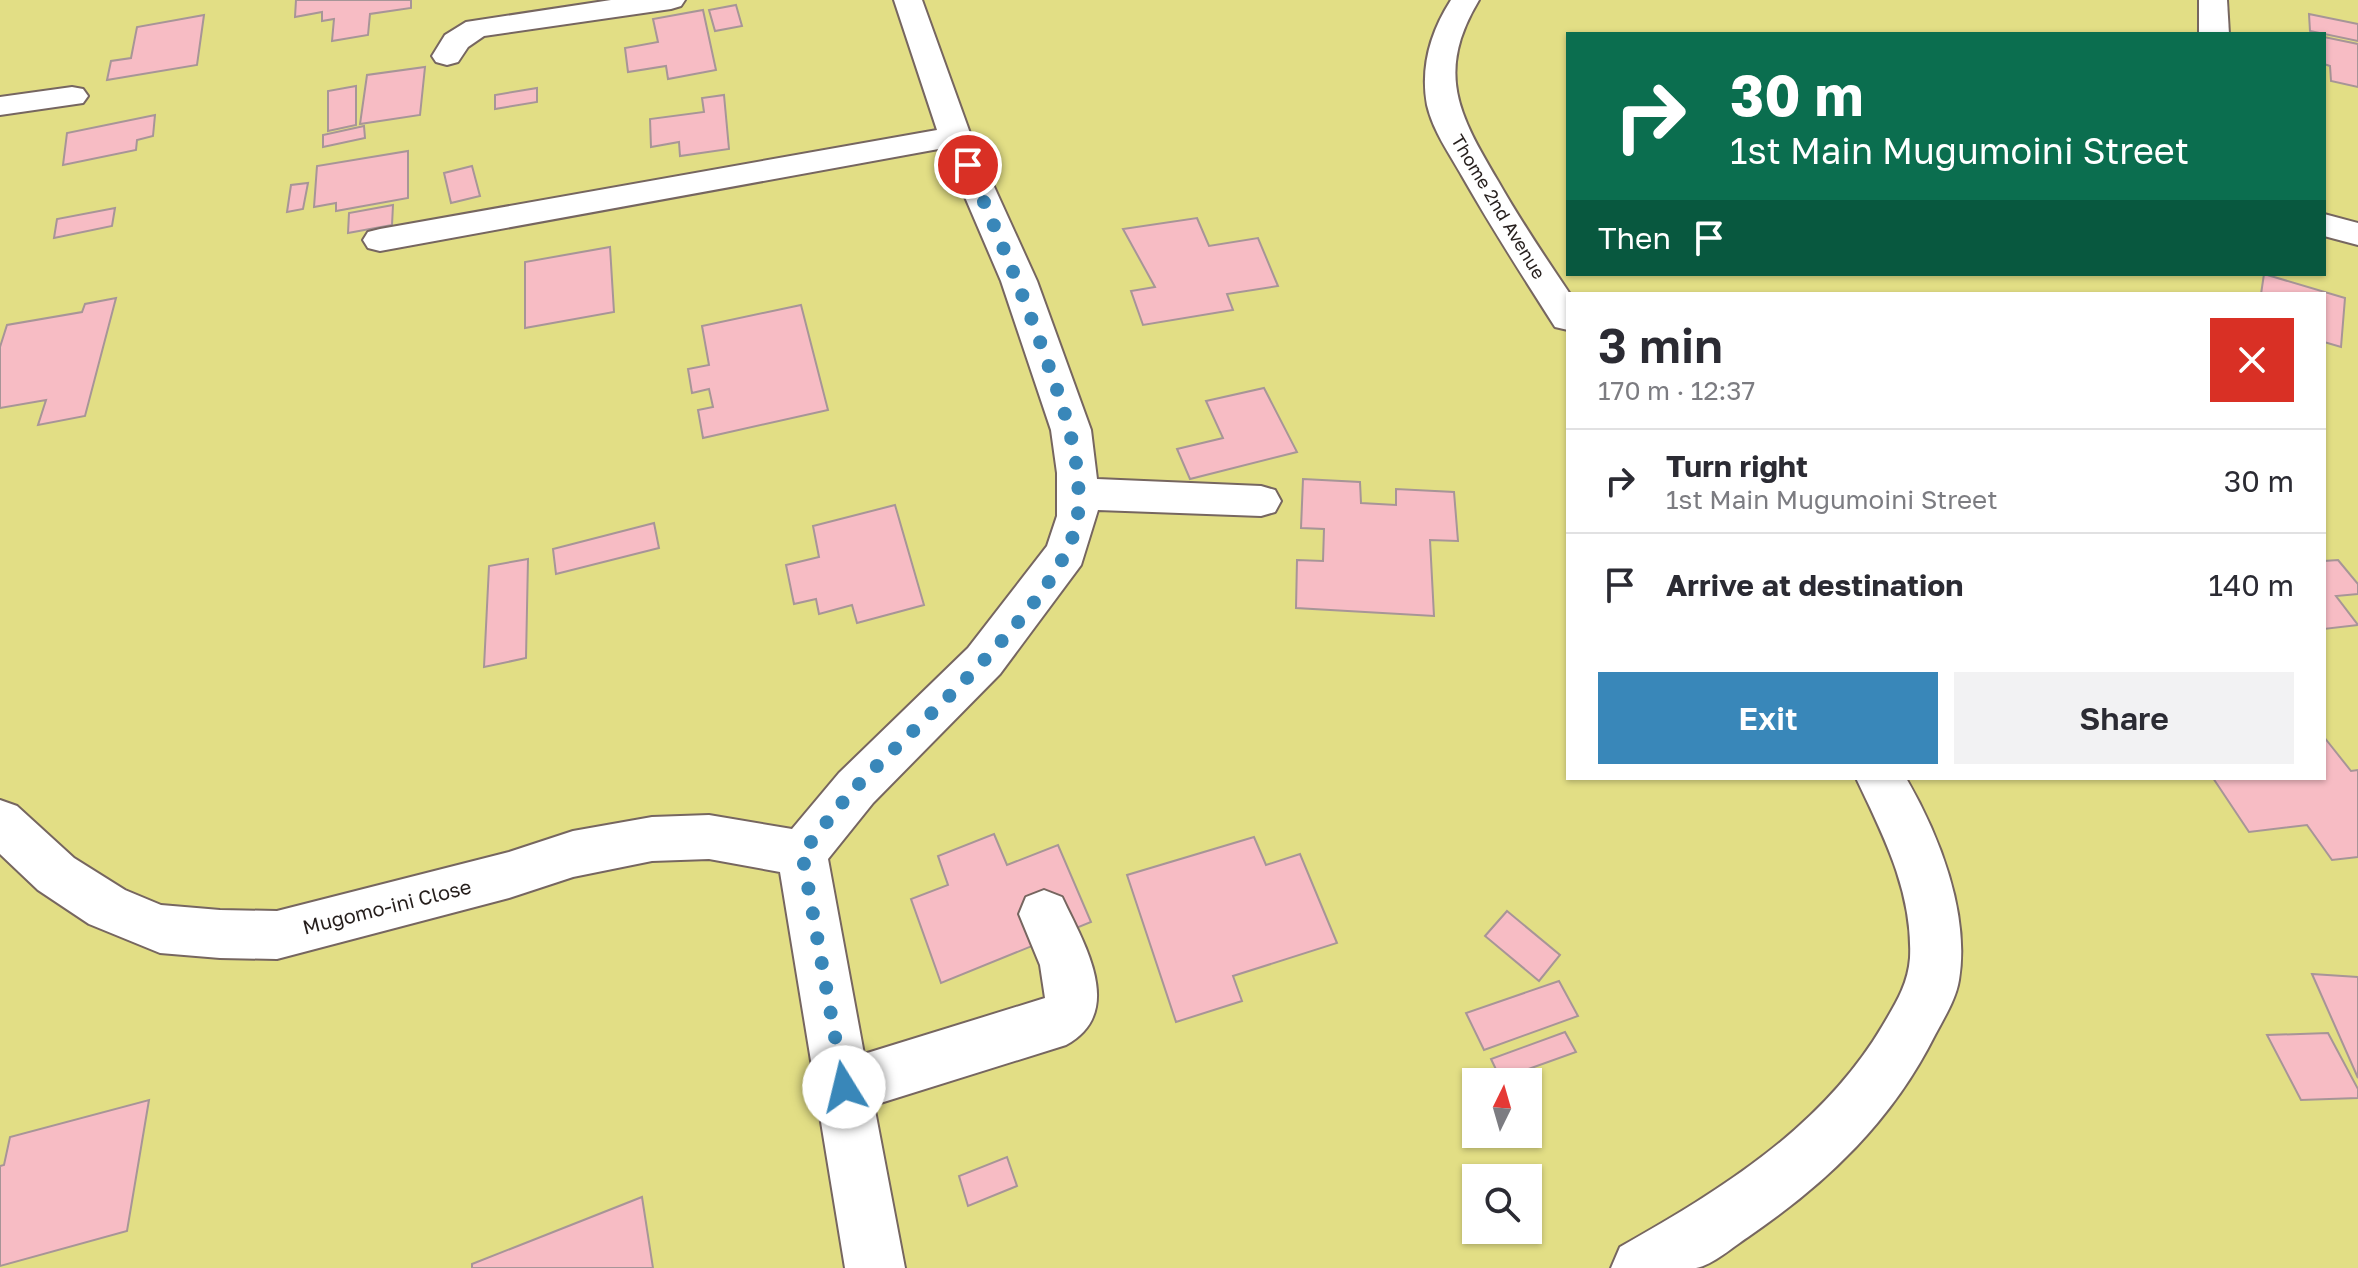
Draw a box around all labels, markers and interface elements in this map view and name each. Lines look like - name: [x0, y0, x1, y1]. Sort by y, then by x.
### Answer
- text: 30 m: [1730, 61, 1864, 128]
- icon: right: [1598, 64, 1702, 168]
- text: 1st Main Mugumoini Street: [1730, 129, 2189, 172]
- street label: Thome 2nd Avenue: [1447, 130, 1551, 283]
- pin: [934, 131, 1002, 199]
- icon: arrive: [946, 143, 990, 187]
- icon: arrive: [1687, 216, 1731, 260]
- text: Then: [1598, 220, 1671, 256]
- text: 3 min: [1598, 316, 1723, 374]
- button: close: [2210, 318, 2294, 402]
- text: 170 m · 12:37: [1598, 375, 1755, 406]
- text: Turn right: [1666, 448, 1808, 484]
- icon: right: [1598, 459, 1642, 503]
- text: 30 m: [2224, 463, 2294, 499]
- text: 1st Main Mugumoini Street: [1666, 484, 1998, 515]
- icon: arrive: [1598, 563, 1642, 607]
- text: Arrive at destination: [1666, 567, 1963, 603]
- text: 140 m: [2209, 567, 2294, 603]
- button: Exit: [1598, 672, 1938, 764]
- button: Share: [1954, 672, 2294, 764]
- street label: Mugomo-ini Close: [300, 873, 474, 939]
- position arrow: [802, 1045, 886, 1129]
- north arrow: [1462, 1068, 1542, 1148]
- map controls: [1462, 1068, 1542, 1244]
- button: search: [1462, 1164, 1542, 1244]

